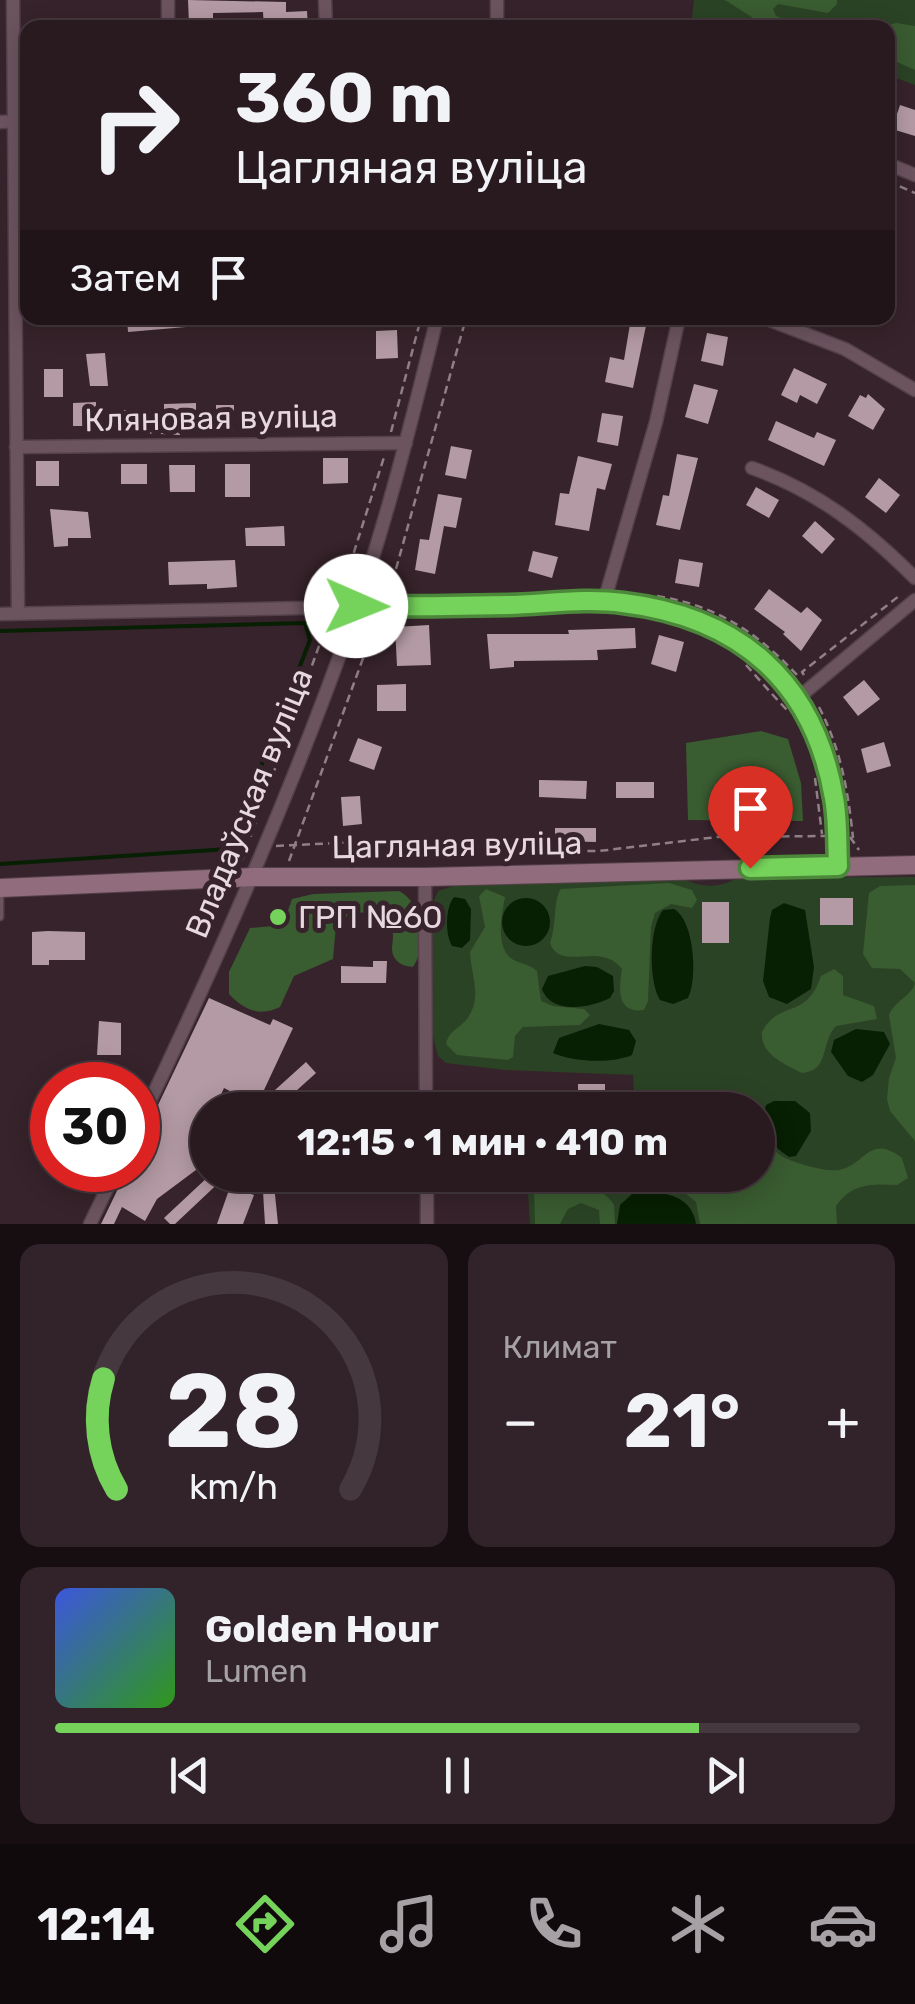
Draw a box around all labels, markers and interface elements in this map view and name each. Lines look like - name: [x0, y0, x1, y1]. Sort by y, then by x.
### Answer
- text: 360 m: [235, 57, 453, 140]
- icon: right: [70, 60, 200, 190]
- text: Цагляная вуліца: [235, 141, 588, 194]
- icon: arrive: [201, 250, 256, 305]
- text: Затем: [70, 255, 181, 301]
- street label: Кляновая вуліца: [84, 397, 338, 439]
- position arrow: [304, 554, 408, 658]
- street label: Владаўская вуліца: [178, 663, 320, 943]
- pin: [708, 766, 793, 869]
- icon: arrive: [723, 781, 778, 836]
- street label: Цагляная вуліца: [331, 824, 583, 866]
- place label: ГРП №60: [298, 898, 443, 936]
- marker: ГРП №60: [267, 906, 289, 928]
- speed limit sign: 30: [30, 1062, 160, 1192]
- text: 12:15 · 1 мин · 410 m: [297, 1119, 668, 1165]
- text: Климат: [503, 1328, 617, 1366]
- text: 28: [165, 1350, 303, 1473]
- text: 21°: [624, 1377, 740, 1466]
- text: −: [503, 1389, 538, 1454]
- text: +: [826, 1389, 860, 1454]
- text: km/h: [189, 1466, 278, 1508]
- text: Golden Hour: [205, 1606, 439, 1652]
- text: Lumen: [205, 1652, 308, 1690]
- icon: previous: [162, 1748, 217, 1803]
- icon: pause: [430, 1748, 485, 1803]
- icon: next: [698, 1748, 753, 1803]
- icon: directions: [230, 1889, 300, 1959]
- icon: music: [374, 1889, 444, 1959]
- icon: phone: [519, 1889, 589, 1959]
- icon: climate: [663, 1889, 733, 1959]
- icon: car: [808, 1889, 878, 1959]
- text: 12:14: [37, 1898, 155, 1951]

